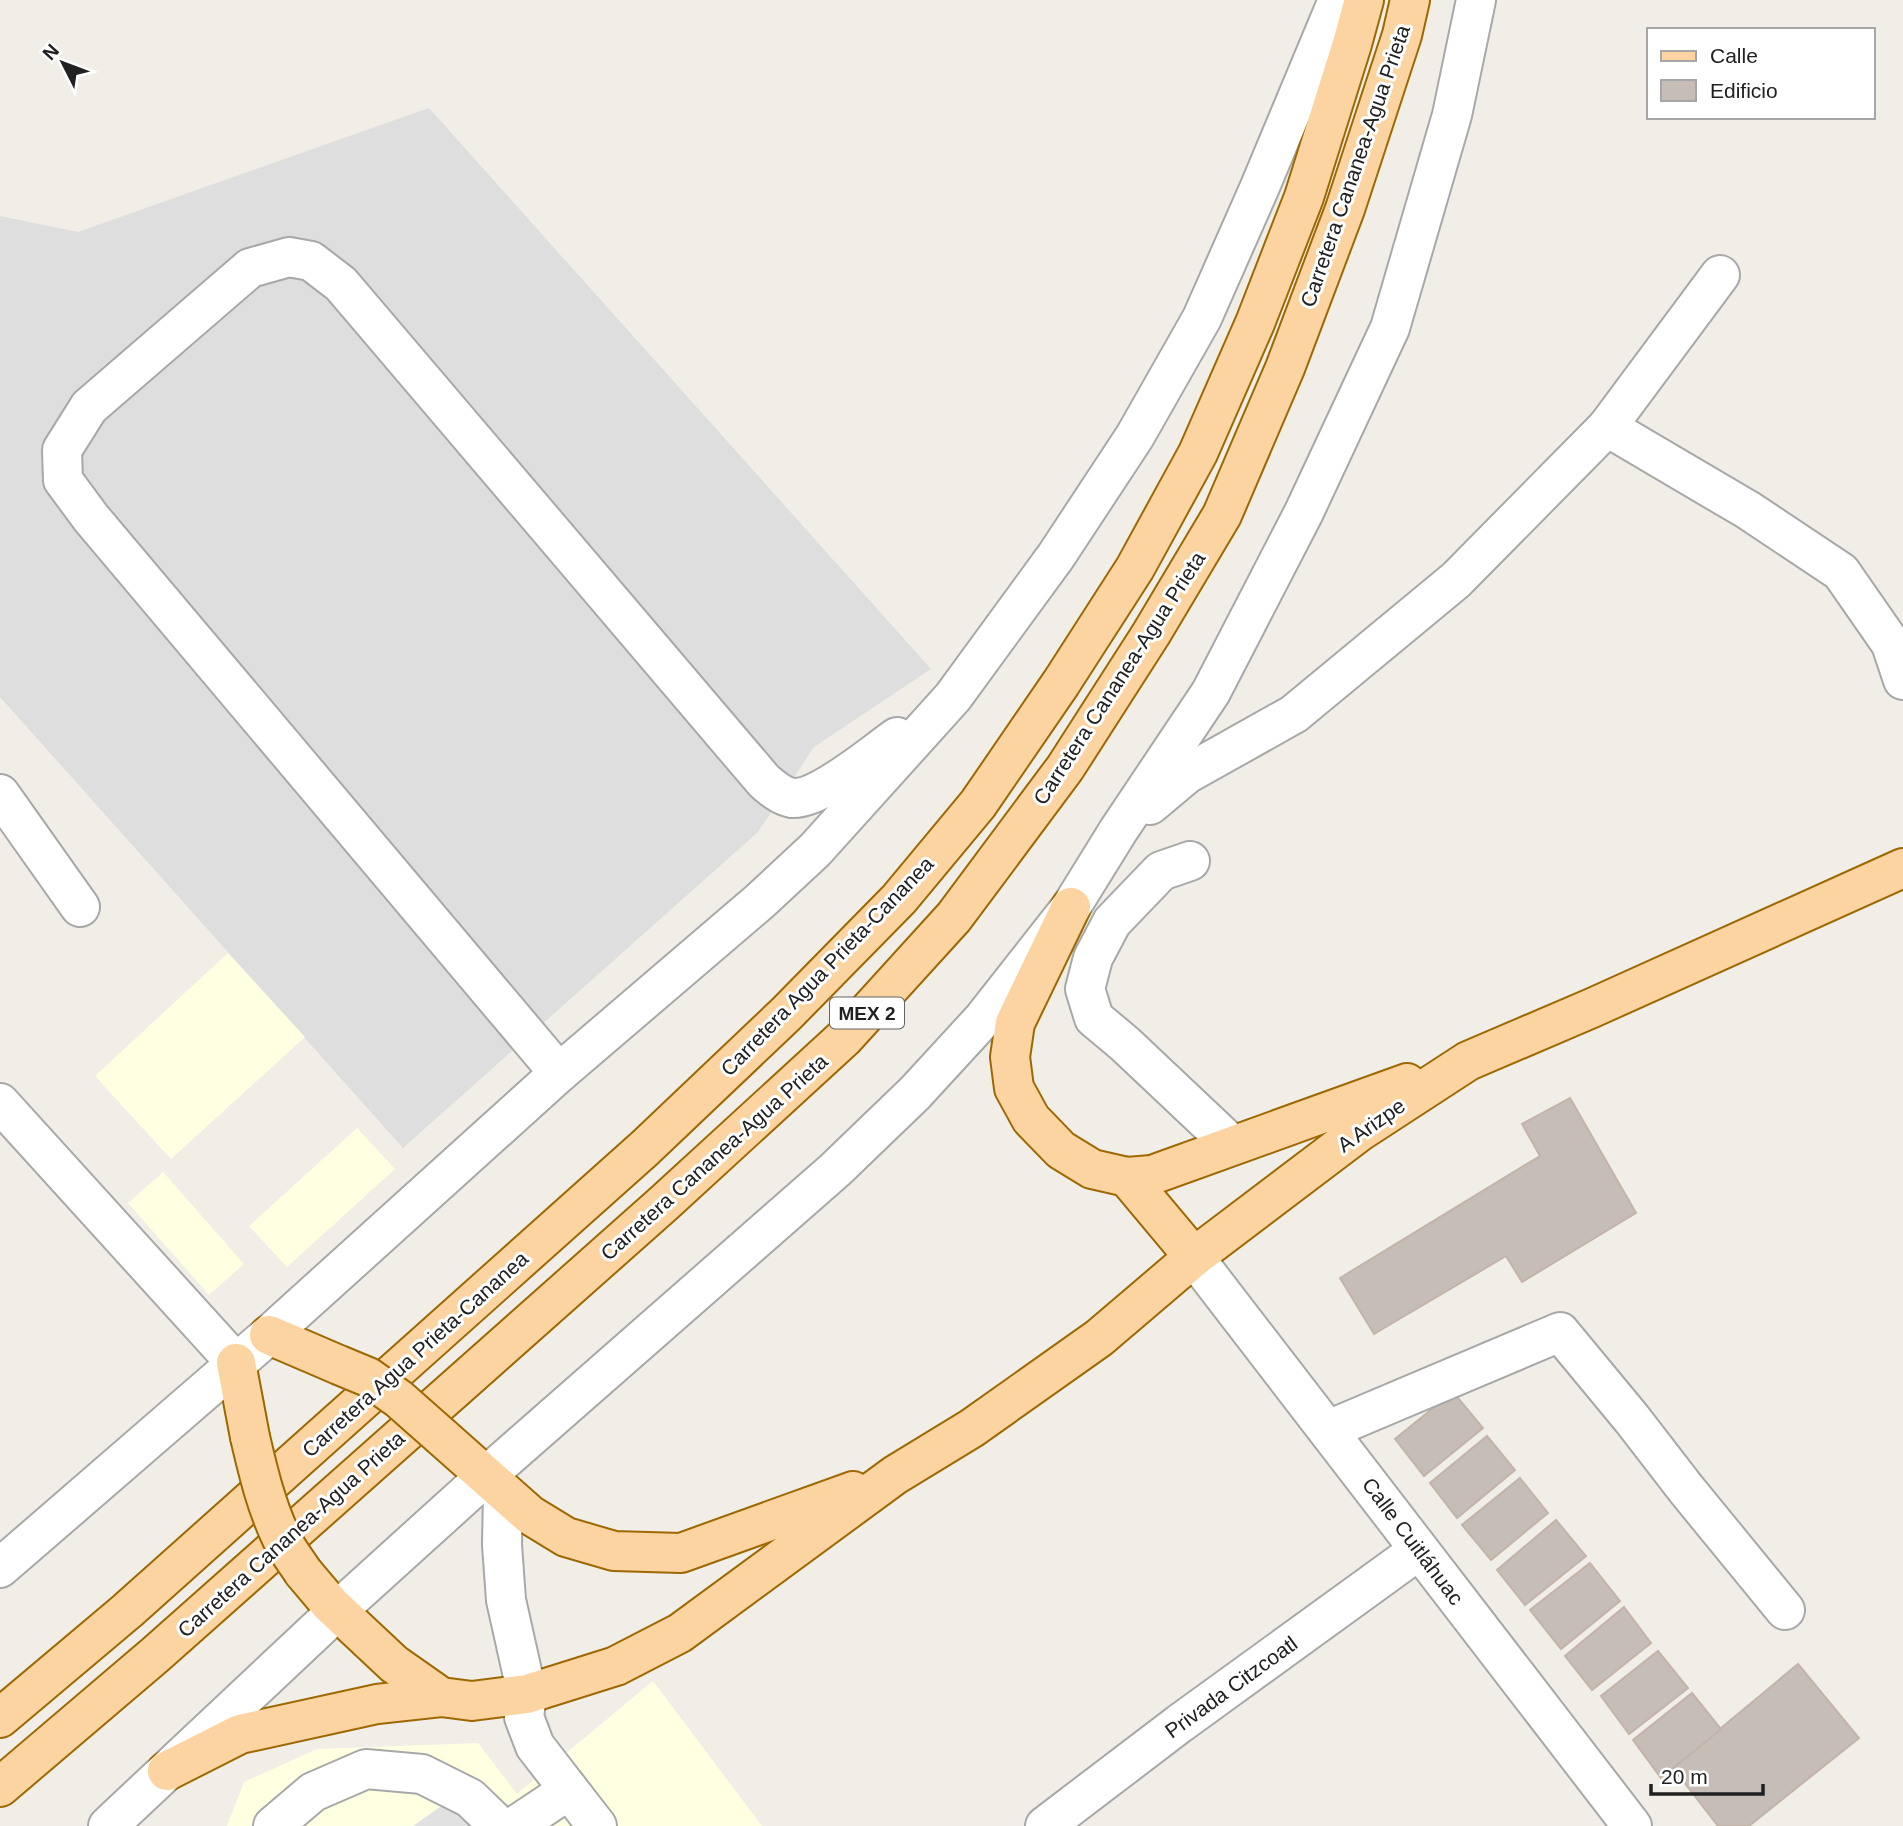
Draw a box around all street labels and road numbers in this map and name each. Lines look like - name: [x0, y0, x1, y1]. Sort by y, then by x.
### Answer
- street label: Carretera Cananea-Agua Prieta: [1296, 22, 1414, 310]
- street label: Carretera Cananea-Agua Prieta: [1029, 547, 1210, 809]
- street label: Carretera Agua Prieta-Cananea: [716, 852, 938, 1080]
- road number: MEX 2: [830, 998, 904, 1028]
- street label: Carretera Cananea-Agua Prieta: [596, 1049, 832, 1265]
- street label: A Arizpe: [1333, 1093, 1409, 1157]
- street label: Carretera Agua Prieta-Cananea: [298, 1246, 533, 1461]
- street label: Carretera Cananea-Agua Prieta: [173, 1426, 409, 1642]
- street label: Calle Cuitláhuac: [1358, 1473, 1468, 1609]
- street label: Privada Citzcoatl: [1161, 1631, 1301, 1743]

